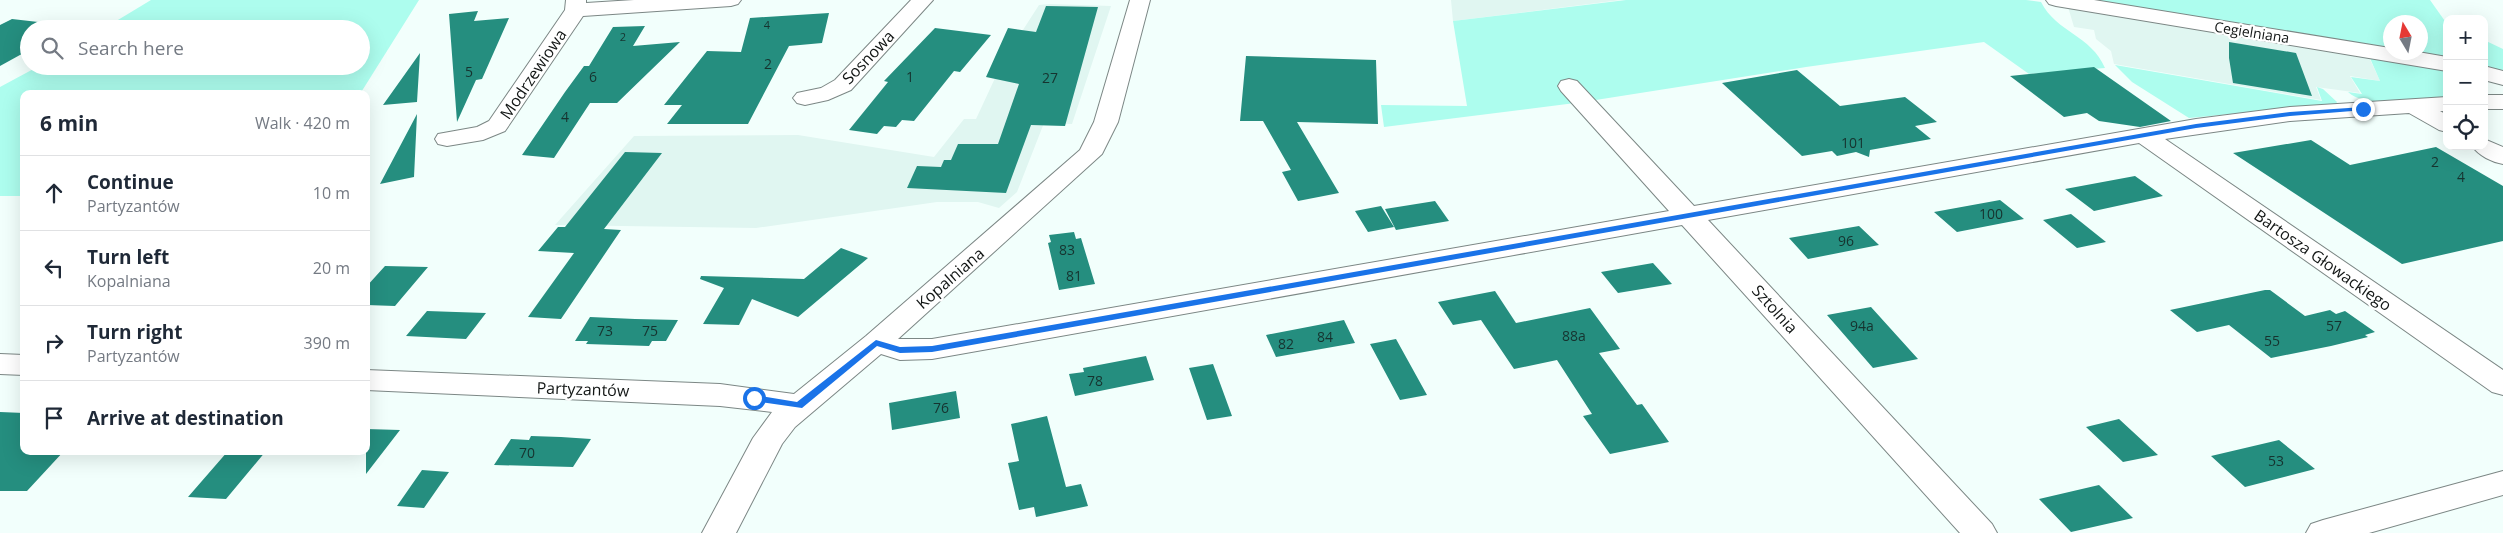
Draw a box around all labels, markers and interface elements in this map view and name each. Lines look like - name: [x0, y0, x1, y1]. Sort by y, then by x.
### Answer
- north arrow: [2383, 15, 2428, 60]
- map controls: [2443, 15, 2488, 150]
- button: +: [2443, 15, 2488, 60]
- house number: 4: [764, 17, 771, 32]
- street label: Cegielniana: [2213, 17, 2291, 47]
- search box: [20, 20, 370, 75]
- street label: Modrzewiowa: [495, 25, 571, 123]
- street label: Sosnowa: [837, 25, 899, 89]
- house number: 2: [620, 29, 626, 44]
- icon: search: [38, 34, 66, 62]
- text: Search here: [78, 35, 184, 61]
- house number: 2: [764, 54, 772, 73]
- button: −: [2443, 60, 2488, 105]
- house number: 5: [465, 62, 473, 81]
- house number: 6: [589, 67, 597, 86]
- house number: 1: [906, 67, 914, 86]
- house number: 27: [1042, 68, 1058, 87]
- route end: [2352, 98, 2375, 121]
- button: locate: [2443, 105, 2488, 150]
- house number: 4: [561, 107, 569, 126]
- text: 6 min: [40, 109, 98, 137]
- text: Walk · 420 m: [255, 112, 350, 134]
- house number: 101: [1841, 133, 1865, 152]
- house number: 2: [2431, 152, 2439, 171]
- house number: 4: [2457, 167, 2465, 186]
- text: Continue: [87, 169, 174, 195]
- icon: ahead: [40, 179, 68, 207]
- text: 10 m: [313, 182, 350, 204]
- text: Partyzantów: [87, 195, 180, 217]
- house number: 100: [1979, 204, 2003, 223]
- street label: Bartosza Głowackiego: [2250, 204, 2396, 316]
- house number: 96: [1838, 231, 1854, 250]
- house number: 83: [1059, 240, 1075, 259]
- street label: Kopalniana: [911, 242, 989, 314]
- text: Turn left: [87, 244, 169, 270]
- icon: left: [40, 254, 68, 282]
- text: 20 m: [313, 257, 350, 279]
- house number: 81: [1066, 266, 1082, 285]
- text: Kopalniana: [87, 270, 171, 292]
- street label: Sztolnia: [1747, 280, 1803, 338]
- house number: 94a: [1850, 316, 1874, 335]
- house number: 57: [2326, 316, 2342, 335]
- text: Turn right: [87, 319, 182, 345]
- house number: 73: [597, 321, 613, 340]
- house number: 75: [642, 321, 658, 340]
- house number: 88a: [1562, 326, 1586, 345]
- house number: 84: [1317, 327, 1333, 346]
- icon: right: [40, 329, 68, 357]
- house number: 55: [2264, 331, 2280, 350]
- text: 390 m: [304, 332, 350, 354]
- house number: 82: [1278, 334, 1294, 353]
- text: Partyzantów: [87, 345, 180, 367]
- house number: 78: [1087, 371, 1103, 390]
- street label: Partyzantów: [536, 376, 630, 402]
- route start: [743, 387, 766, 410]
- house number: 76: [933, 398, 949, 417]
- icon: arrive: [40, 404, 68, 432]
- text: Arrive at destination: [87, 405, 284, 431]
- house number: 70: [519, 443, 535, 462]
- house number: 53: [2268, 451, 2284, 470]

